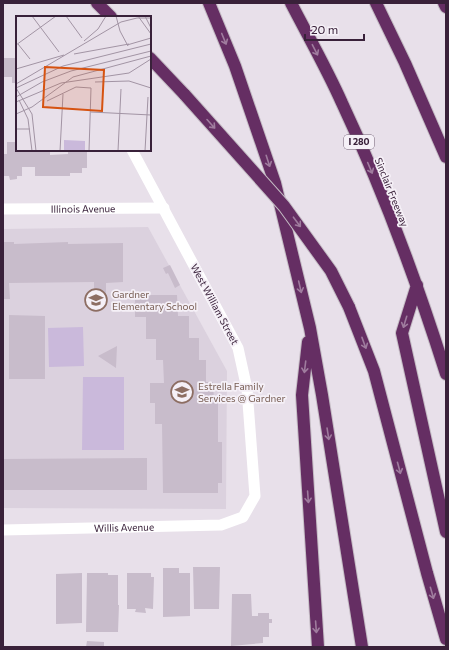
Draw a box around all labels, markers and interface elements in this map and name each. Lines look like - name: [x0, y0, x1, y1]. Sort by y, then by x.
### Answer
- inset map: [16, 16, 151, 151]
- scale bar: [305, 16, 364, 42]
- text: 20 m: [311, 22, 338, 36]
- one-way arrow: [220, 33, 228, 45]
- one-way arrow: [312, 44, 320, 56]
- one-way arrow: [207, 118, 216, 129]
- road number: I 280: [344, 135, 374, 149]
- one-way arrow: [264, 155, 272, 167]
- street label: Sinclair Freeway: [373, 156, 411, 228]
- one-way arrow: [366, 162, 374, 174]
- street label: Illinois Avenue: [51, 202, 115, 215]
- one-way arrow: [292, 216, 301, 227]
- street label: West William Street: [189, 262, 241, 346]
- one-way arrow: [296, 281, 304, 294]
- school or university icon: Gardner Elementary School: [83, 287, 109, 313]
- place label: Gardner Elementary School: [112, 288, 197, 312]
- one-way arrow: [401, 315, 408, 328]
- one-way arrow: [361, 336, 369, 348]
- one-way arrow: [301, 360, 309, 373]
- school or university icon: Estrella Family Services @ Gardner: [169, 379, 195, 405]
- place label: Estrella Family Services @ Gardner: [198, 380, 285, 404]
- one-way arrow: [324, 427, 332, 440]
- one-way arrow: [396, 461, 403, 474]
- one-way arrow: [305, 490, 312, 503]
- street label: Willis Avenue: [94, 521, 154, 534]
- one-way arrow: [429, 587, 437, 600]
- one-way arrow: [313, 620, 320, 633]

